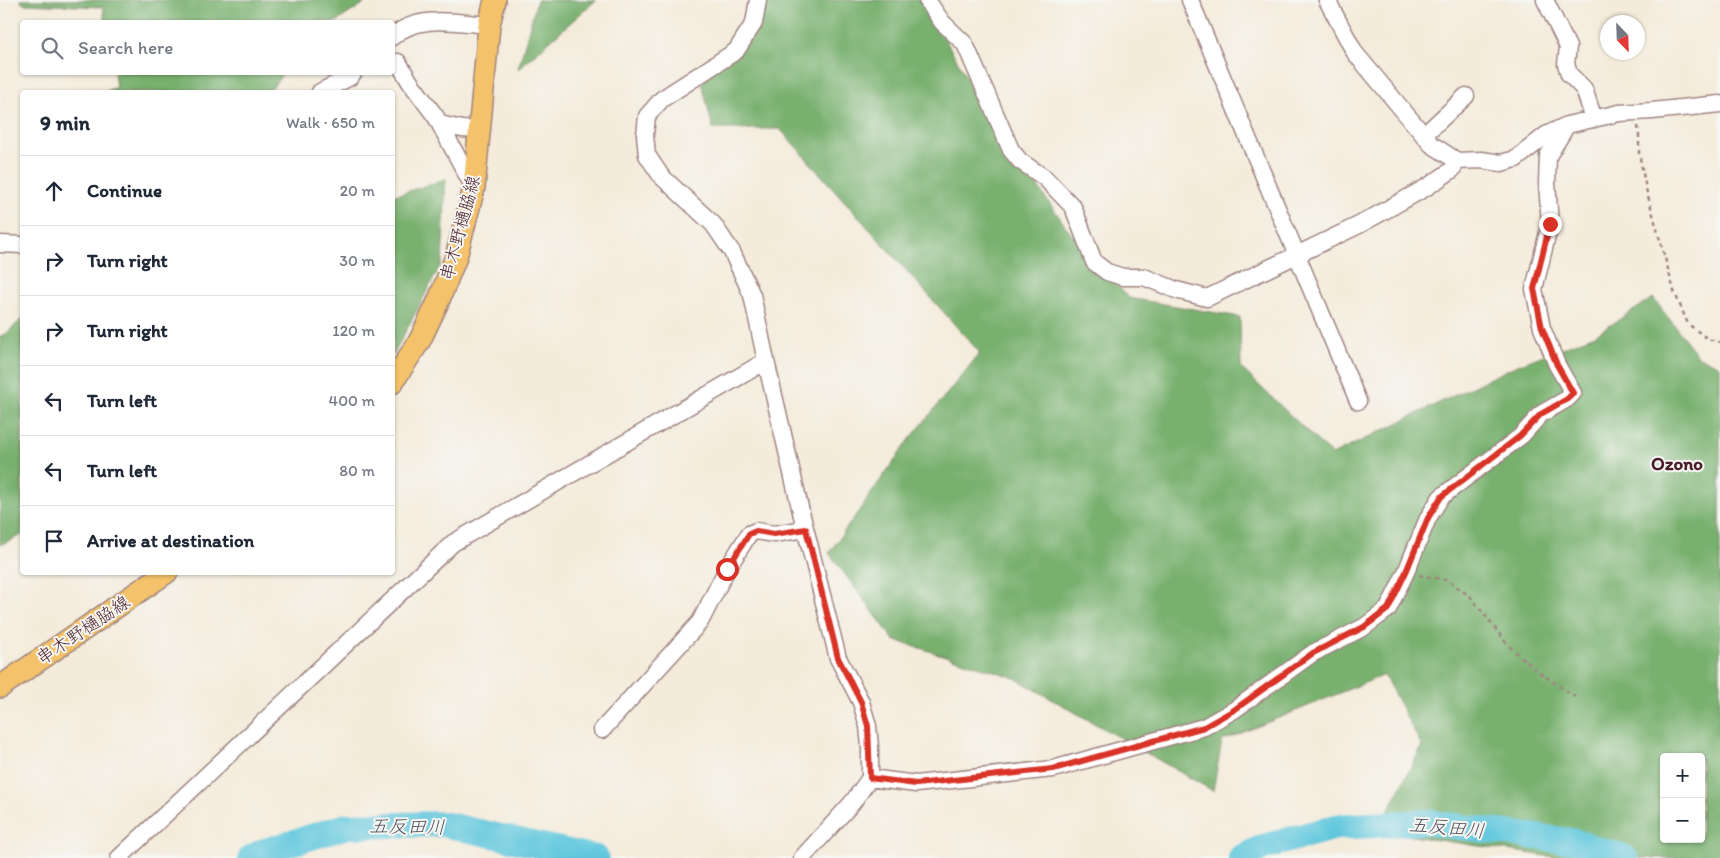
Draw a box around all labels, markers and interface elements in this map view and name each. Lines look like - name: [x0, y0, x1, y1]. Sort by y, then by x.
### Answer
- north arrow: [1600, 15, 1645, 60]
- search box: [20, 20, 395, 75]
- icon: search: [38, 34, 66, 62]
- text: Search here: [78, 36, 173, 59]
- text: 9 min: [40, 110, 90, 135]
- text: Walk · 650 m: [286, 113, 375, 132]
- street label: 串木野樋脇線: [435, 173, 485, 283]
- icon: ahead: [40, 177, 68, 205]
- text: Continue: [87, 179, 162, 202]
- text: 20 m: [340, 181, 375, 200]
- route end: [1539, 213, 1562, 236]
- icon: right: [40, 247, 68, 275]
- text: Turn right: [87, 249, 168, 272]
- text: 30 m: [339, 251, 375, 270]
- icon: right: [40, 317, 68, 345]
- text: Turn right: [87, 319, 168, 342]
- text: 120 m: [332, 321, 375, 340]
- icon: left: [40, 387, 68, 415]
- text: Turn left: [87, 389, 157, 412]
- text: 400 m: [329, 391, 375, 410]
- district label: Ozono: [1651, 452, 1703, 475]
- icon: left: [40, 457, 68, 485]
- text: Turn left: [87, 459, 157, 482]
- text: 80 m: [339, 461, 375, 480]
- icon: arrive: [40, 527, 68, 555]
- text: Arrive at destination: [87, 529, 254, 552]
- route start: [716, 558, 739, 581]
- street label: 串木野樋脇線: [32, 591, 134, 669]
- map controls: [1660, 753, 1705, 843]
- button: +: [1660, 753, 1705, 798]
- button: −: [1660, 798, 1705, 843]
- water label: 五反田川: [1408, 813, 1486, 842]
- water label: 五反田川: [369, 814, 445, 839]

